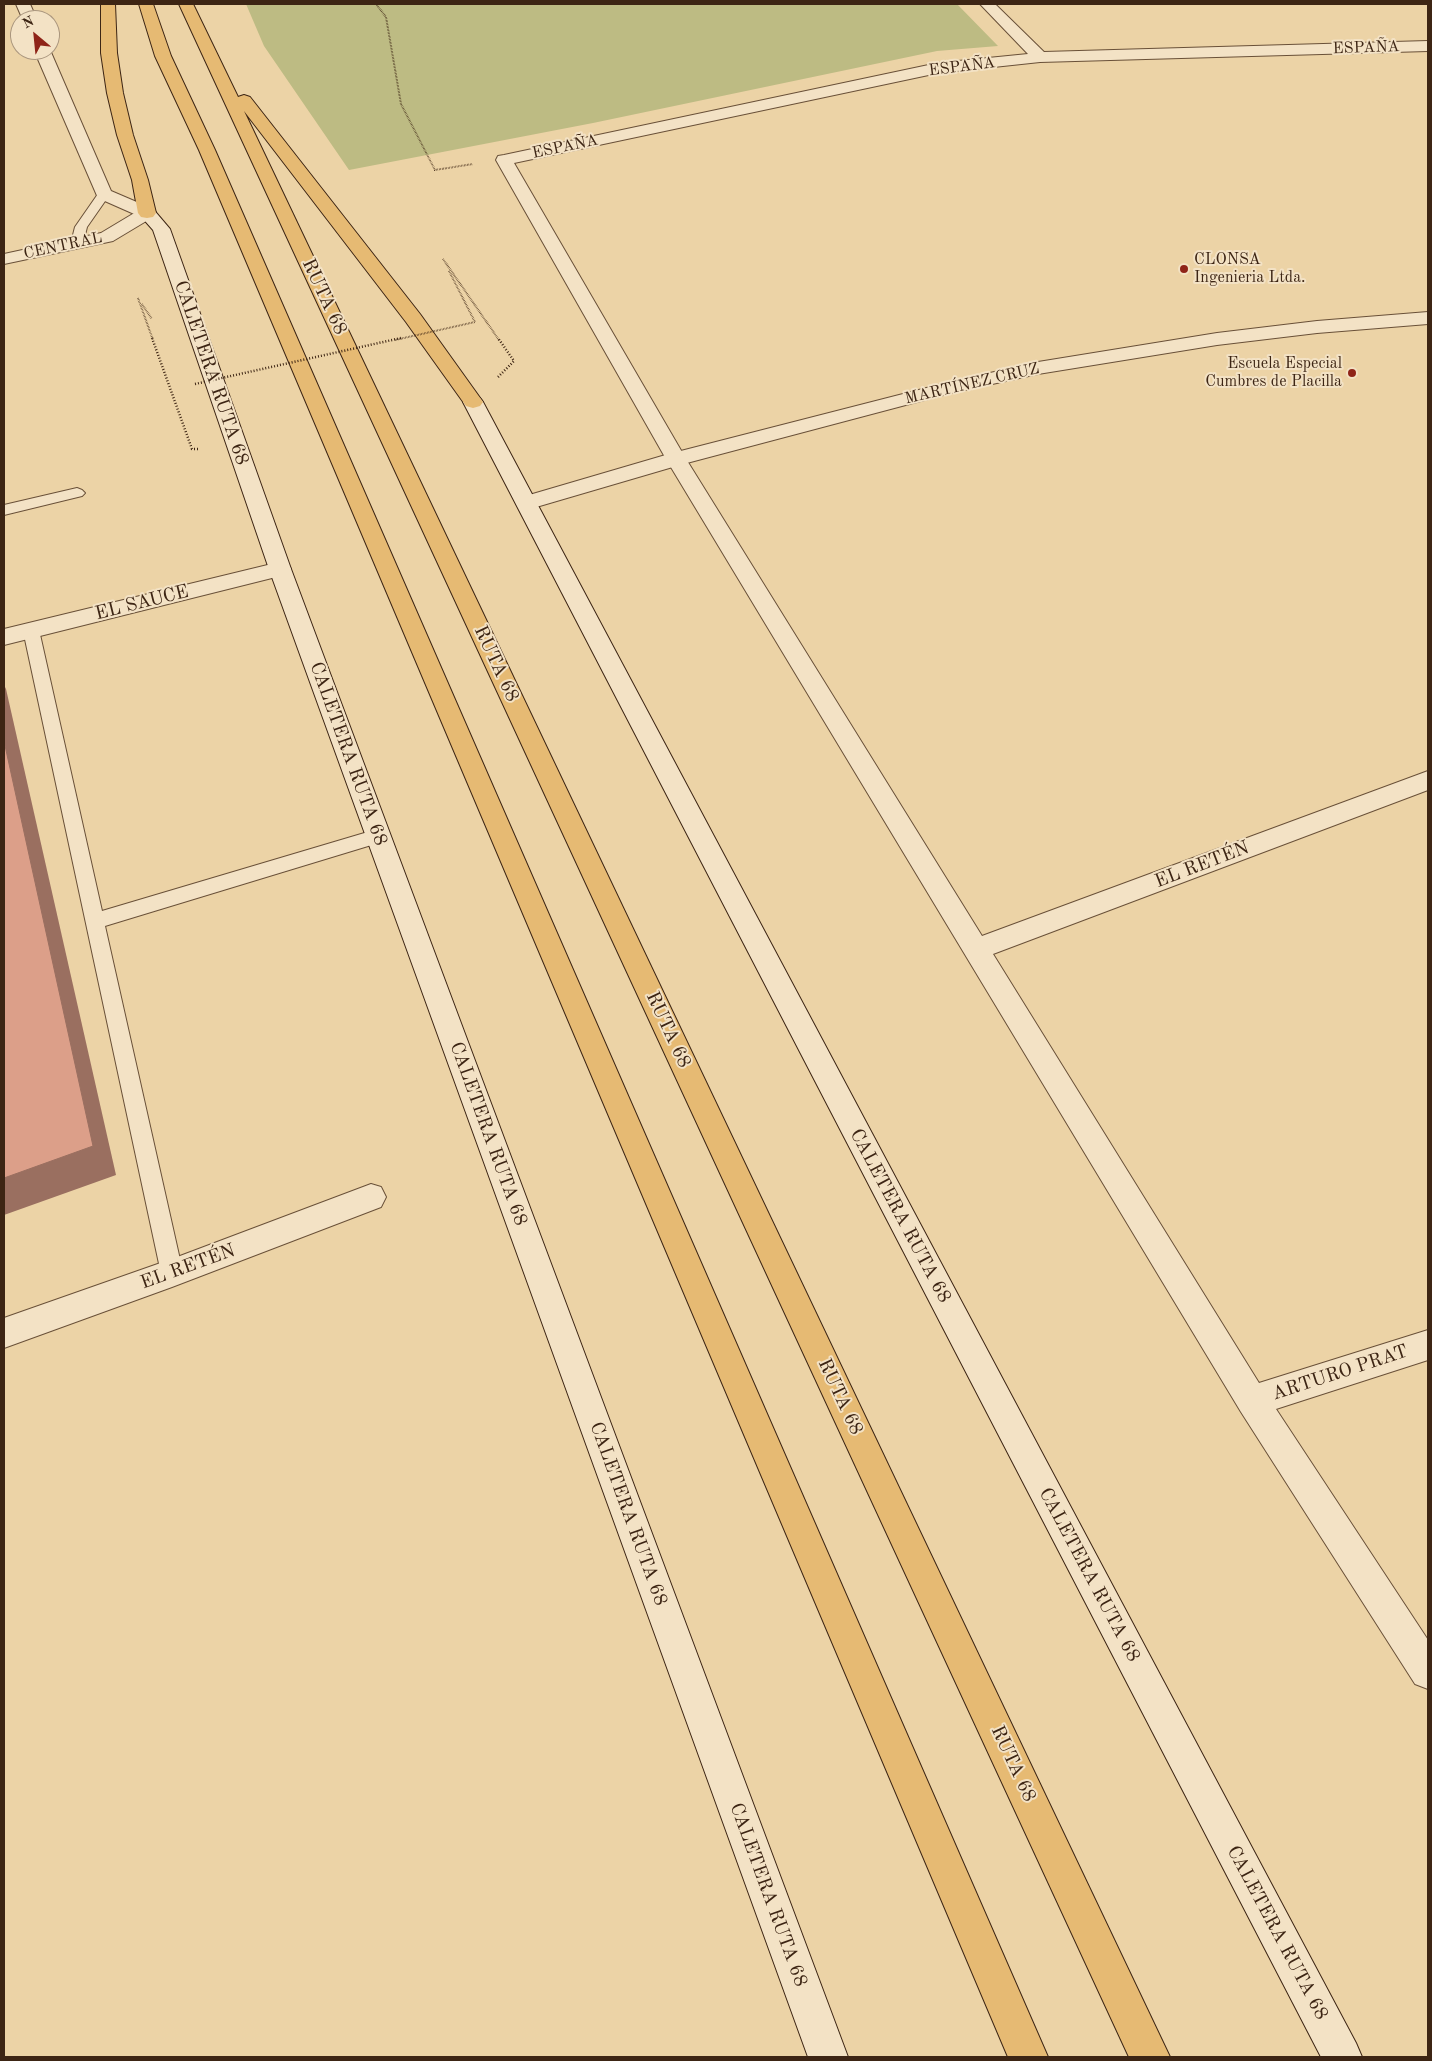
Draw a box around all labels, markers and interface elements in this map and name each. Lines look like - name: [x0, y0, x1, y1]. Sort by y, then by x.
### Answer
- north arrow: [10, 10, 60, 60]
- text: N: [20, 14, 36, 31]
- street label: ESPAÑA: [1332, 37, 1400, 59]
- street label: ESPAÑA: [928, 53, 996, 81]
- street label: ESPAÑA: [530, 131, 600, 163]
- street label: CENTRAL: [22, 228, 104, 264]
- place label: CLONSA Ingenieria Ltda.: [1194, 250, 1306, 288]
- street label: RUTA 68: [296, 255, 352, 339]
- marker: CLONSA Ingenieria Ltda.: [1178, 263, 1190, 275]
- street label: CALETERA RUTA 68: [169, 278, 253, 468]
- place label: Escuela Especial Cumbres de Placilla: [1205, 354, 1342, 392]
- street label: MARTÍNEZ CRUZ: [903, 359, 1041, 409]
- marker: Escuela Especial Cumbres de Placilla: [1346, 367, 1358, 379]
- street label: EL SAUCE: [93, 580, 191, 626]
- street label: RUTA 68: [468, 622, 524, 706]
- street label: CALETERA RUTA 68: [304, 659, 392, 849]
- street label: EL RETÉN: [1152, 837, 1252, 893]
- street label: RUTA 68: [640, 988, 696, 1072]
- street label: CALETERA RUTA 68: [444, 1039, 532, 1229]
- street label: CALETERA RUTA 68: [844, 1125, 956, 1307]
- street label: EL RETÉN: [138, 1239, 238, 1295]
- street label: ARTURO PRAT: [1269, 1340, 1411, 1406]
- street label: RUTA 68: [812, 1355, 868, 1439]
- street label: CALETERA RUTA 68: [584, 1419, 672, 1609]
- street label: CALETERA RUTA 68: [1033, 1484, 1145, 1666]
- street label: RUTA 68: [985, 1722, 1041, 1806]
- street label: CALETERA RUTA 68: [724, 1800, 812, 1990]
- street label: CALETERA RUTA 68: [1221, 1842, 1333, 2024]

